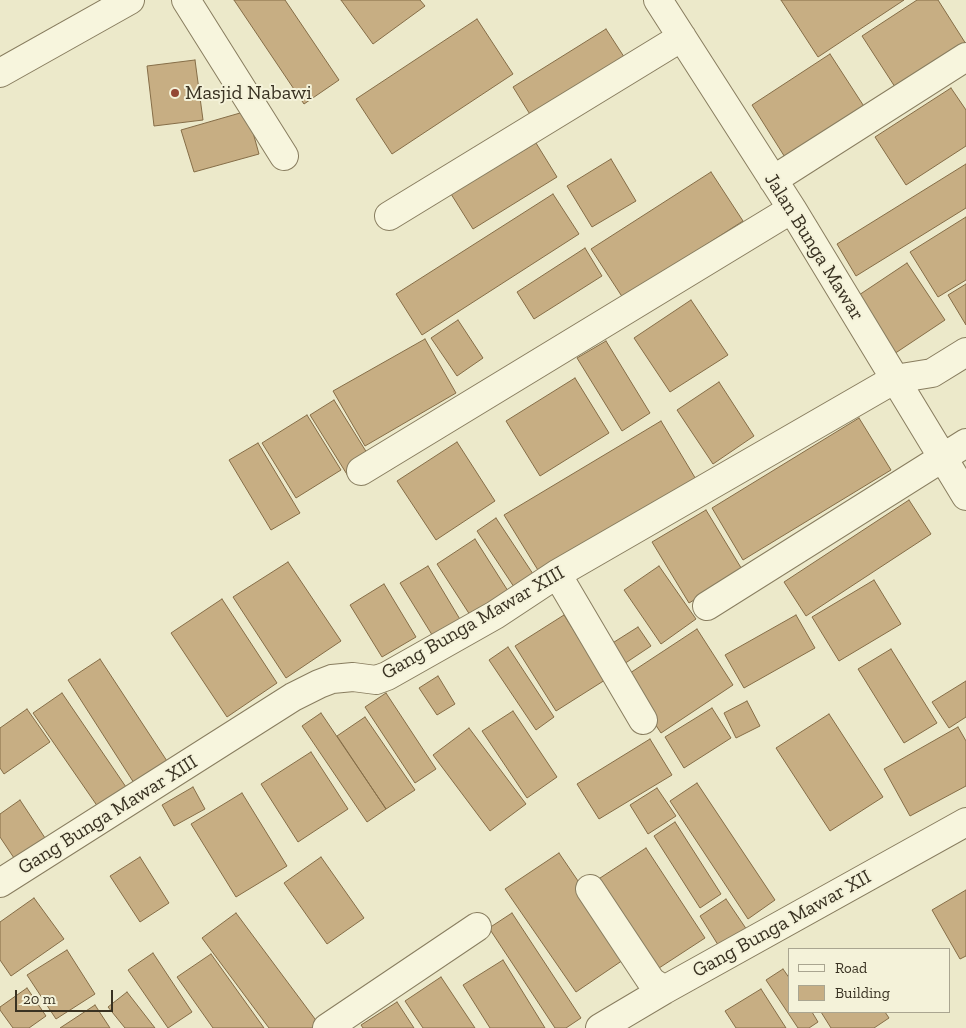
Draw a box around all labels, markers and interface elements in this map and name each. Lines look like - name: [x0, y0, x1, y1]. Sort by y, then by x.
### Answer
- place label: Masjid Nabawi: [185, 81, 312, 105]
- marker: Masjid Nabawi: [169, 87, 181, 99]
- street label: Jalan Bunga Mawar: [759, 169, 869, 325]
- street label: Gang Bunga Mawar XIII: [377, 561, 569, 685]
- street label: Gang Bunga Mawar XIII: [14, 750, 202, 880]
- street label: Gang Bunga Mawar XII: [688, 865, 876, 983]
- legend: [788, 948, 951, 1013]
- text: Road: [835, 959, 867, 977]
- scale bar: [18, 980, 115, 1012]
- text: Building: [835, 984, 890, 1002]
- text: 20 m: [23, 990, 56, 1008]

